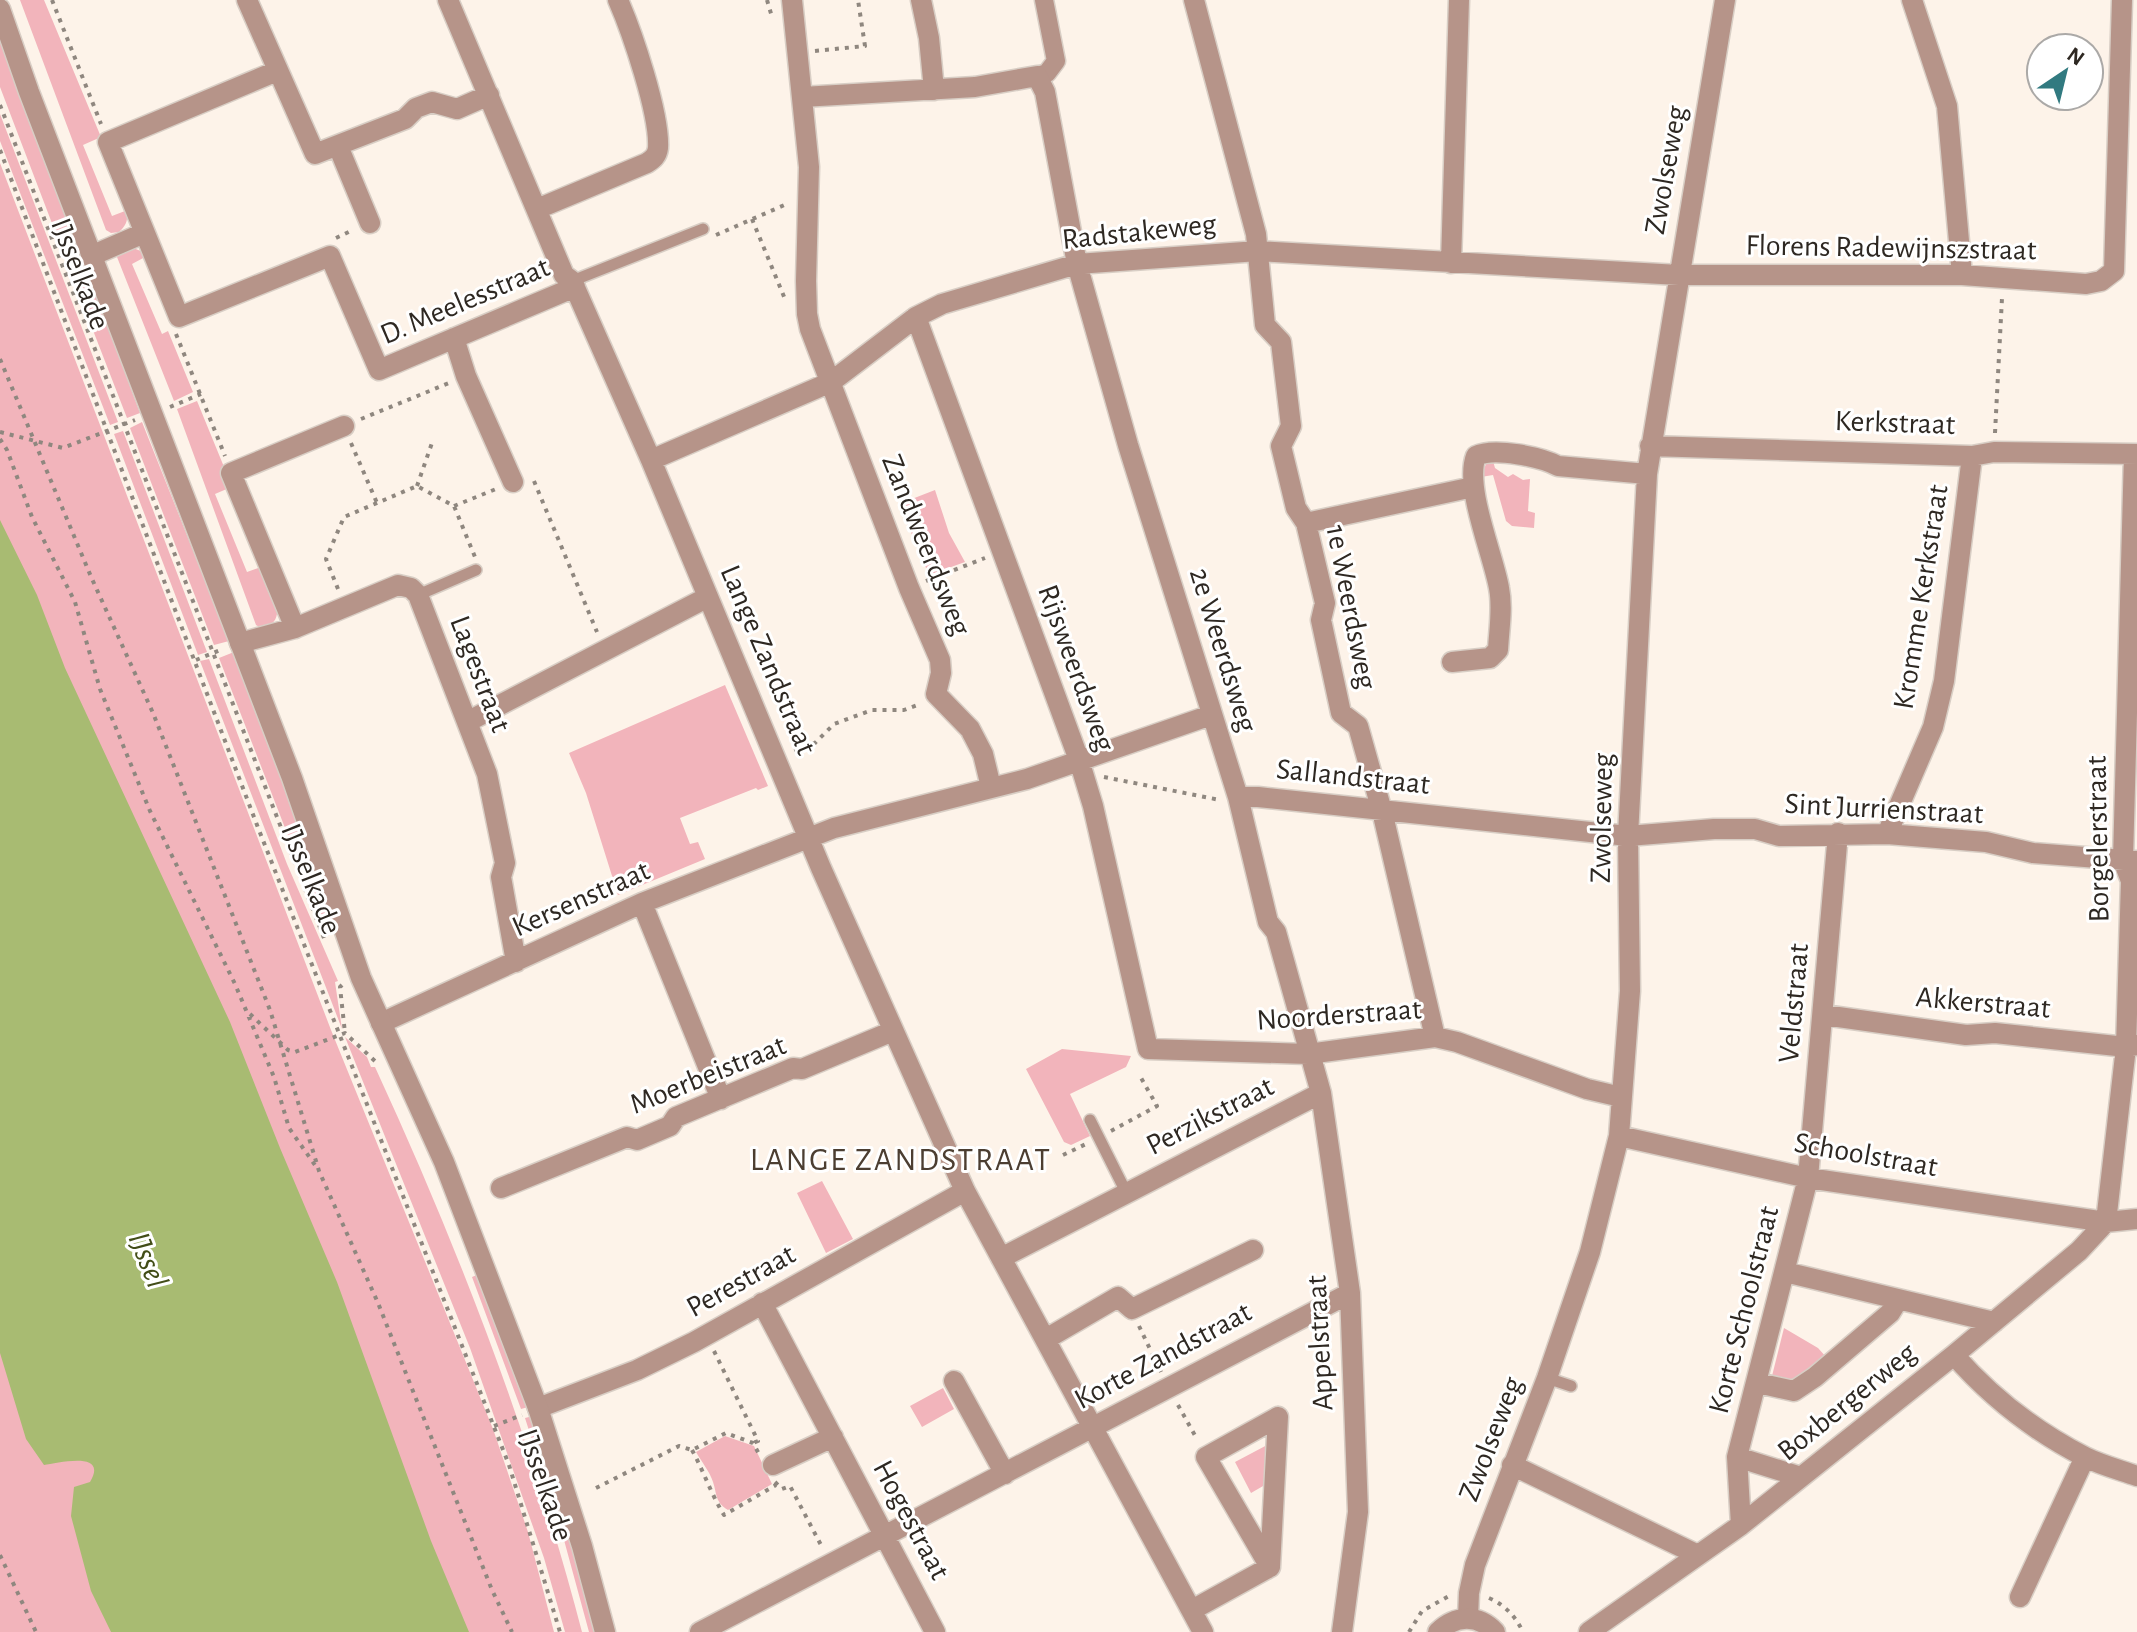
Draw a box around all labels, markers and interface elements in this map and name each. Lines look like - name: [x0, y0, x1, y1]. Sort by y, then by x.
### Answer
- north arrow: [2025, 32, 2105, 112]
- text: N: [2063, 43, 2088, 70]
- street label: Zwolseweg: [1640, 103, 1692, 237]
- street label: Radstakeweg: [1060, 209, 1218, 255]
- street label: IJsselkade: [45, 214, 115, 334]
- street label: Florens Radewijnszstraat: [1745, 230, 2037, 266]
- street label: D. Meelesstraat: [376, 252, 554, 350]
- street label: Kerkstraat: [1834, 406, 1956, 440]
- street label: Zandweerdsweg: [876, 450, 976, 640]
- street label: Kromme Kerkstraat: [1888, 482, 1954, 711]
- street label: 1e Weerdsweg: [1320, 522, 1382, 692]
- street label: Lange Zandstraat: [715, 561, 822, 760]
- street label: 2e Weerdsweg: [1184, 564, 1262, 736]
- street label: Rijsweerdsweg: [1032, 581, 1120, 756]
- street label: Lagestraat: [444, 612, 516, 737]
- street label: Zwolseweg: [1586, 752, 1618, 883]
- street label: Sallandstraat: [1275, 754, 1432, 800]
- street label: Borgelerstraat: [2082, 755, 2114, 923]
- street label: Sint Jurrienstraat: [1784, 789, 1984, 829]
- street label: IJsselkade: [275, 819, 347, 939]
- street label: Kersenstraat: [508, 855, 655, 943]
- street label: Veldstraat: [1774, 942, 1814, 1064]
- street label: Akkerstraat: [1914, 982, 2052, 1024]
- street label: Noorderstraat: [1256, 994, 1423, 1036]
- street label: Moerbeistraat: [626, 1030, 791, 1120]
- street label: Perzikstraat: [1141, 1071, 1279, 1161]
- street label: Schoolstraat: [1792, 1128, 1940, 1182]
- district label: LANGE ZANDSTRAAT: [750, 1144, 1052, 1176]
- street label: Korte Schoolstraat: [1704, 1203, 1784, 1417]
- water label: IJssel: [122, 1227, 174, 1293]
- street label: Perestraat: [682, 1239, 801, 1323]
- street label: Appelstraat: [1301, 1274, 1339, 1412]
- street label: Korte Zandstraat: [1070, 1297, 1257, 1415]
- street label: Boxbergerweg: [1772, 1337, 1922, 1467]
- street label: Zwolseweg: [1454, 1373, 1528, 1505]
- street label: IJsselkade: [512, 1425, 578, 1545]
- street label: Hogestraat: [867, 1455, 955, 1585]

